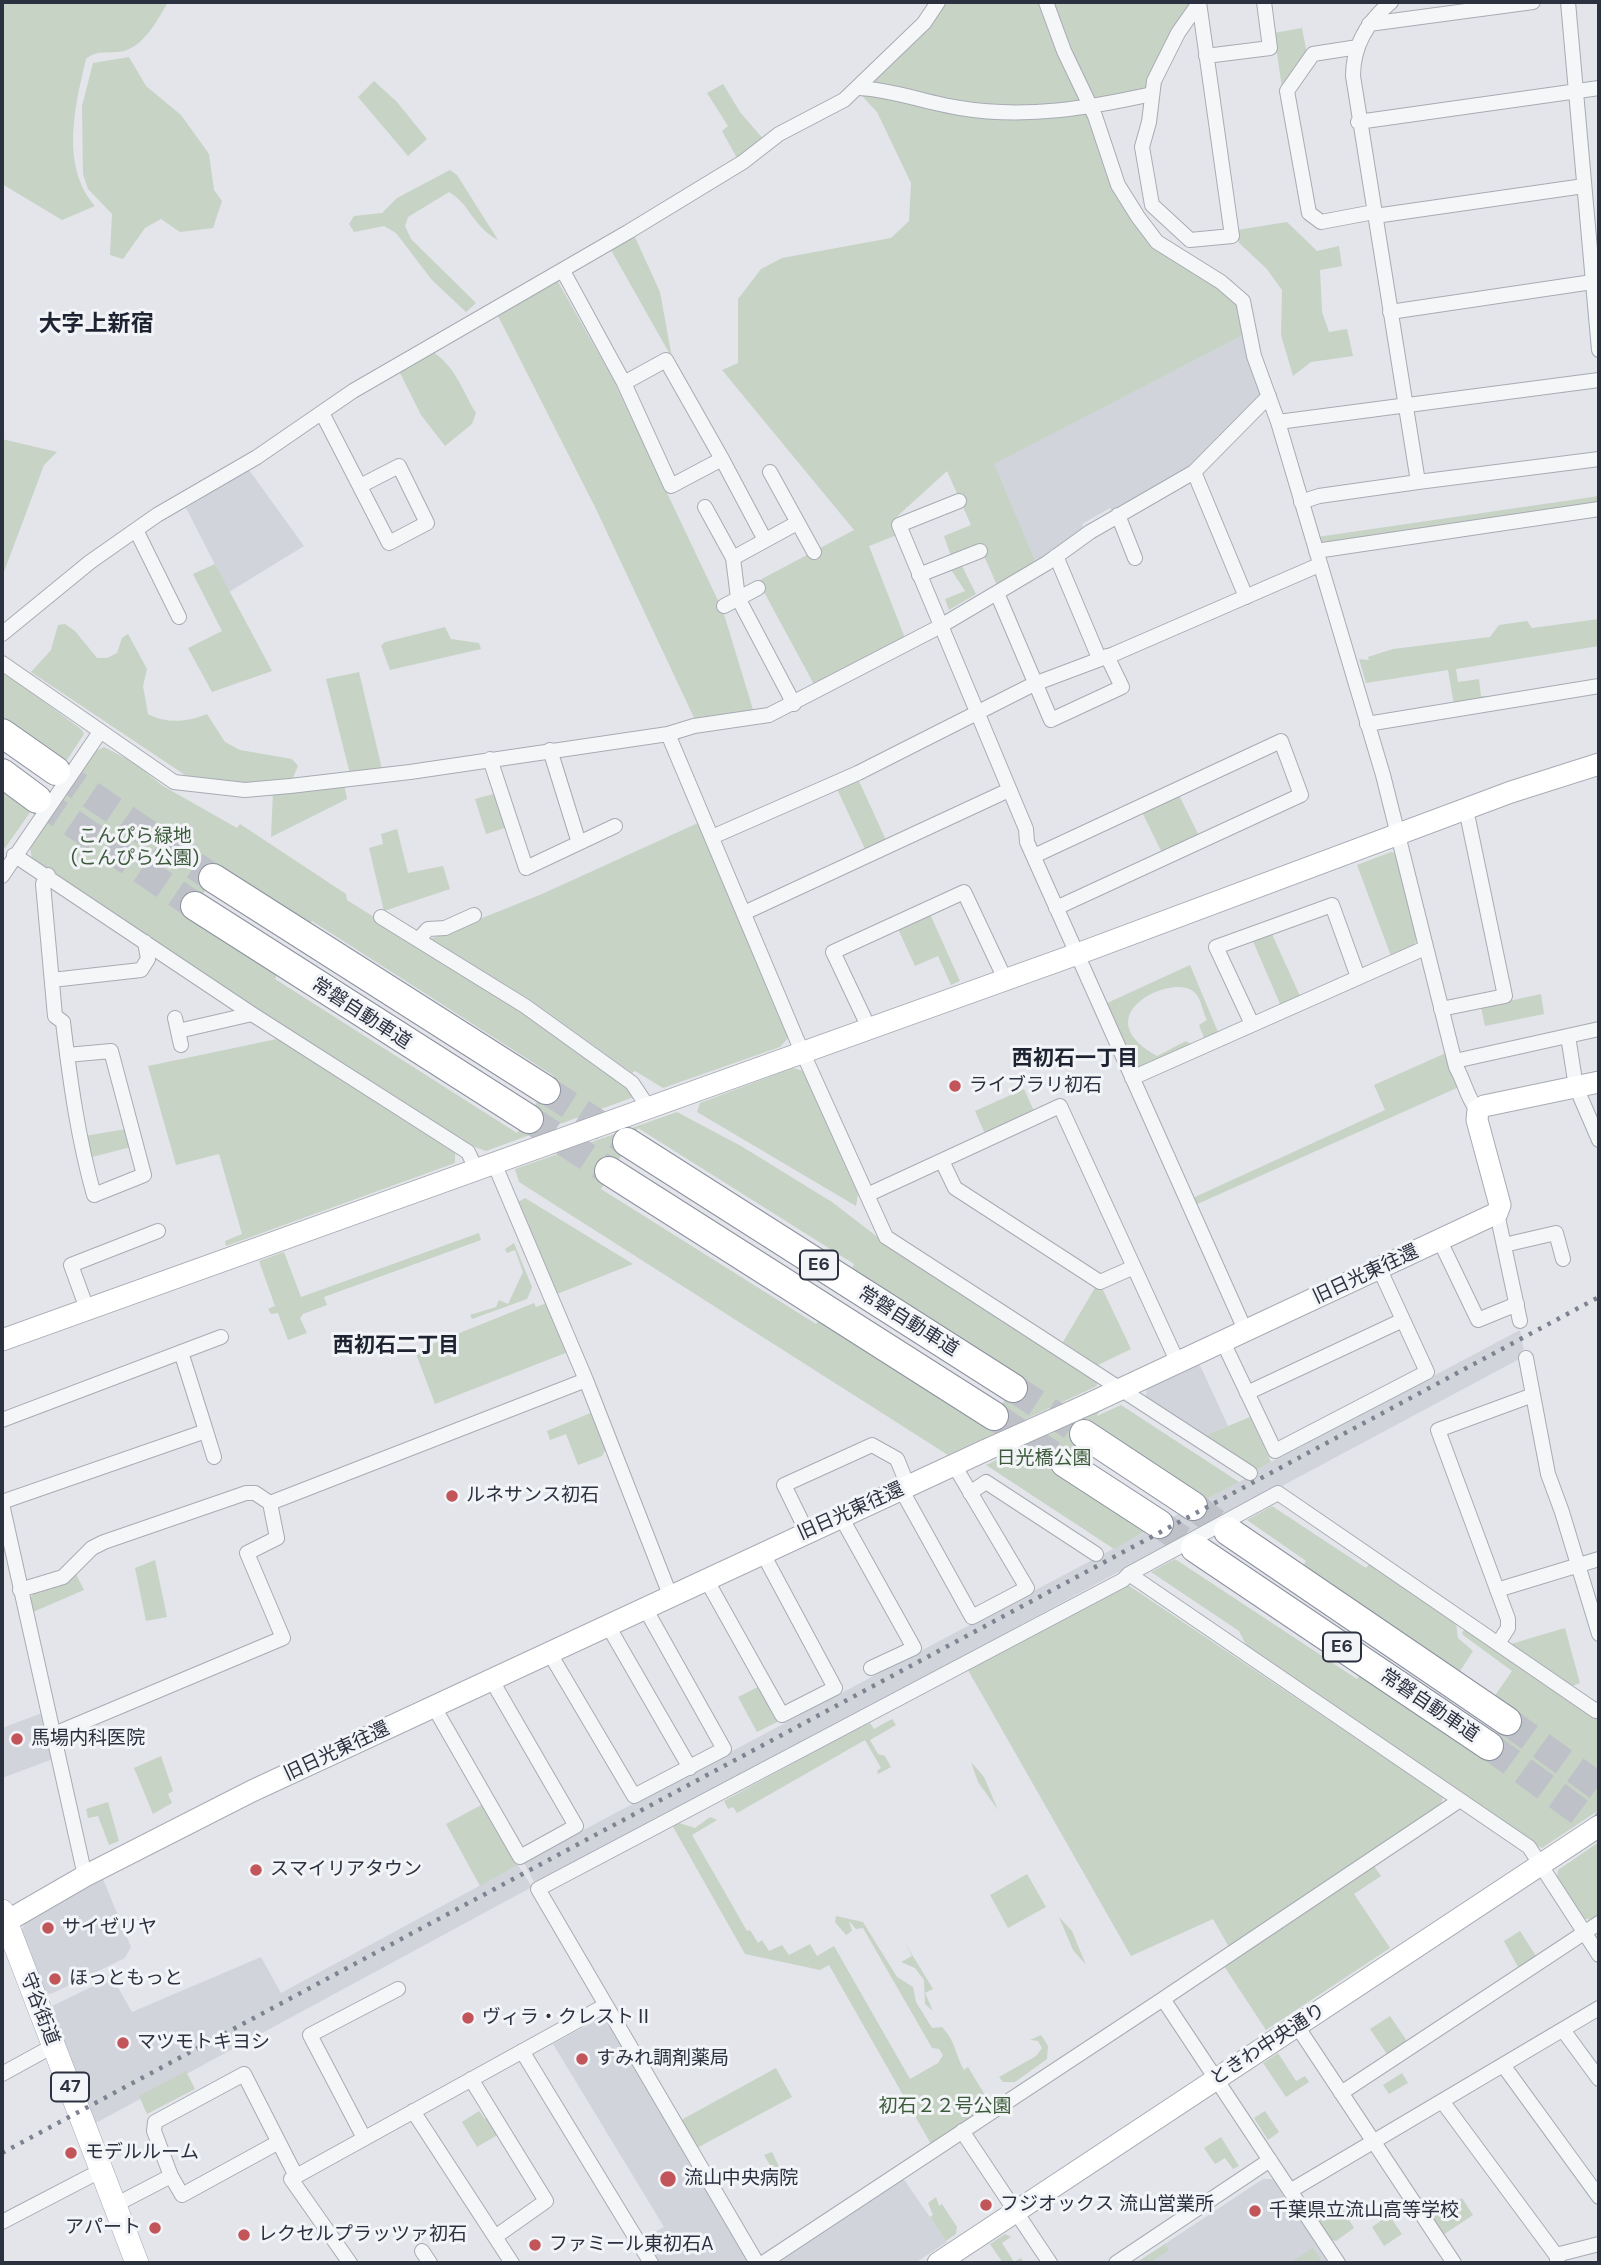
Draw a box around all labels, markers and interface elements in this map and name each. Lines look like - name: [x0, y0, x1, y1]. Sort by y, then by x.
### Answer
- district label: 大字上新宿: [39, 311, 153, 339]
- park label: こんぴら緑地 (こんぴら公園): [71, 826, 199, 870]
- street label: 常磐自動車道: [307, 973, 415, 1055]
- district label: 西初石一丁目: [1012, 1046, 1138, 1072]
- place label: ライブラリ初石: [969, 1075, 1102, 1097]
- marker: ライブラリ初石: [947, 1078, 963, 1094]
- street label: 旧日光東往還: [1310, 1241, 1422, 1309]
- road number: E6: [800, 1250, 838, 1280]
- street label: 常磐自動車道: [854, 1282, 962, 1362]
- district label: 西初石二丁目: [333, 1333, 459, 1359]
- park label: 日光橋公園: [997, 1448, 1091, 1470]
- street label: 旧日光東往還: [794, 1478, 908, 1546]
- place label: ルネサンス初石: [466, 1485, 599, 1507]
- marker: ルネサンス初石: [444, 1488, 460, 1504]
- road number: E6: [1323, 1632, 1361, 1662]
- street label: 常磐自動車道: [1375, 1665, 1483, 1747]
- street label: 旧日光東往還: [281, 1718, 393, 1786]
- place label: 馬場内科医院: [31, 1728, 145, 1750]
- marker: 馬場内科医院: [9, 1731, 25, 1747]
- place label: スマイリアタウン: [270, 1859, 422, 1881]
- marker: スマイリアタウン: [248, 1862, 264, 1878]
- place label: サイゼリヤ: [62, 1917, 157, 1939]
- marker: サイゼリヤ: [40, 1920, 56, 1936]
- place label: ほっともっと: [69, 1968, 183, 1990]
- street label: 守谷街道: [15, 1969, 63, 2049]
- marker: ほっともっと: [47, 1971, 63, 1987]
- street label: ときわ中央通り: [1206, 1999, 1330, 2091]
- place label: ヴィラ・クレストⅡ: [482, 2007, 653, 2029]
- marker: ヴィラ・クレストⅡ: [460, 2010, 476, 2026]
- place label: マツモトキヨシ: [137, 2032, 270, 2054]
- marker: マツモトキヨシ: [115, 2035, 131, 2051]
- place label: すみれ調剤薬局: [596, 2048, 729, 2070]
- marker: すみれ調剤薬局: [574, 2051, 590, 2067]
- road number: 47: [51, 2073, 89, 2102]
- park label: 初石２２号公園: [879, 2096, 1011, 2118]
- place label: モデルルーム: [85, 2142, 199, 2164]
- marker: モデルルーム: [63, 2145, 79, 2161]
- place label: 流山中央病院: [684, 2168, 798, 2190]
- marker: 流山中央病院: [658, 2169, 678, 2189]
- place label: フジオックス 流山営業所: [1000, 2194, 1214, 2216]
- marker: フジオックス 流山営業所: [978, 2197, 994, 2213]
- place label: 千葉県立流山高等学校: [1269, 2200, 1459, 2222]
- marker: 千葉県立流山高等学校: [1247, 2203, 1263, 2219]
- place label: アパート: [65, 2217, 141, 2239]
- marker: アパート: [147, 2220, 163, 2236]
- place label: レクセルプラッツァ初石: [258, 2224, 467, 2246]
- marker: レクセルプラッツァ初石: [236, 2227, 252, 2243]
- place label: ファミール東初石A: [549, 2234, 714, 2256]
- marker: ファミール東初石A: [527, 2237, 543, 2253]

